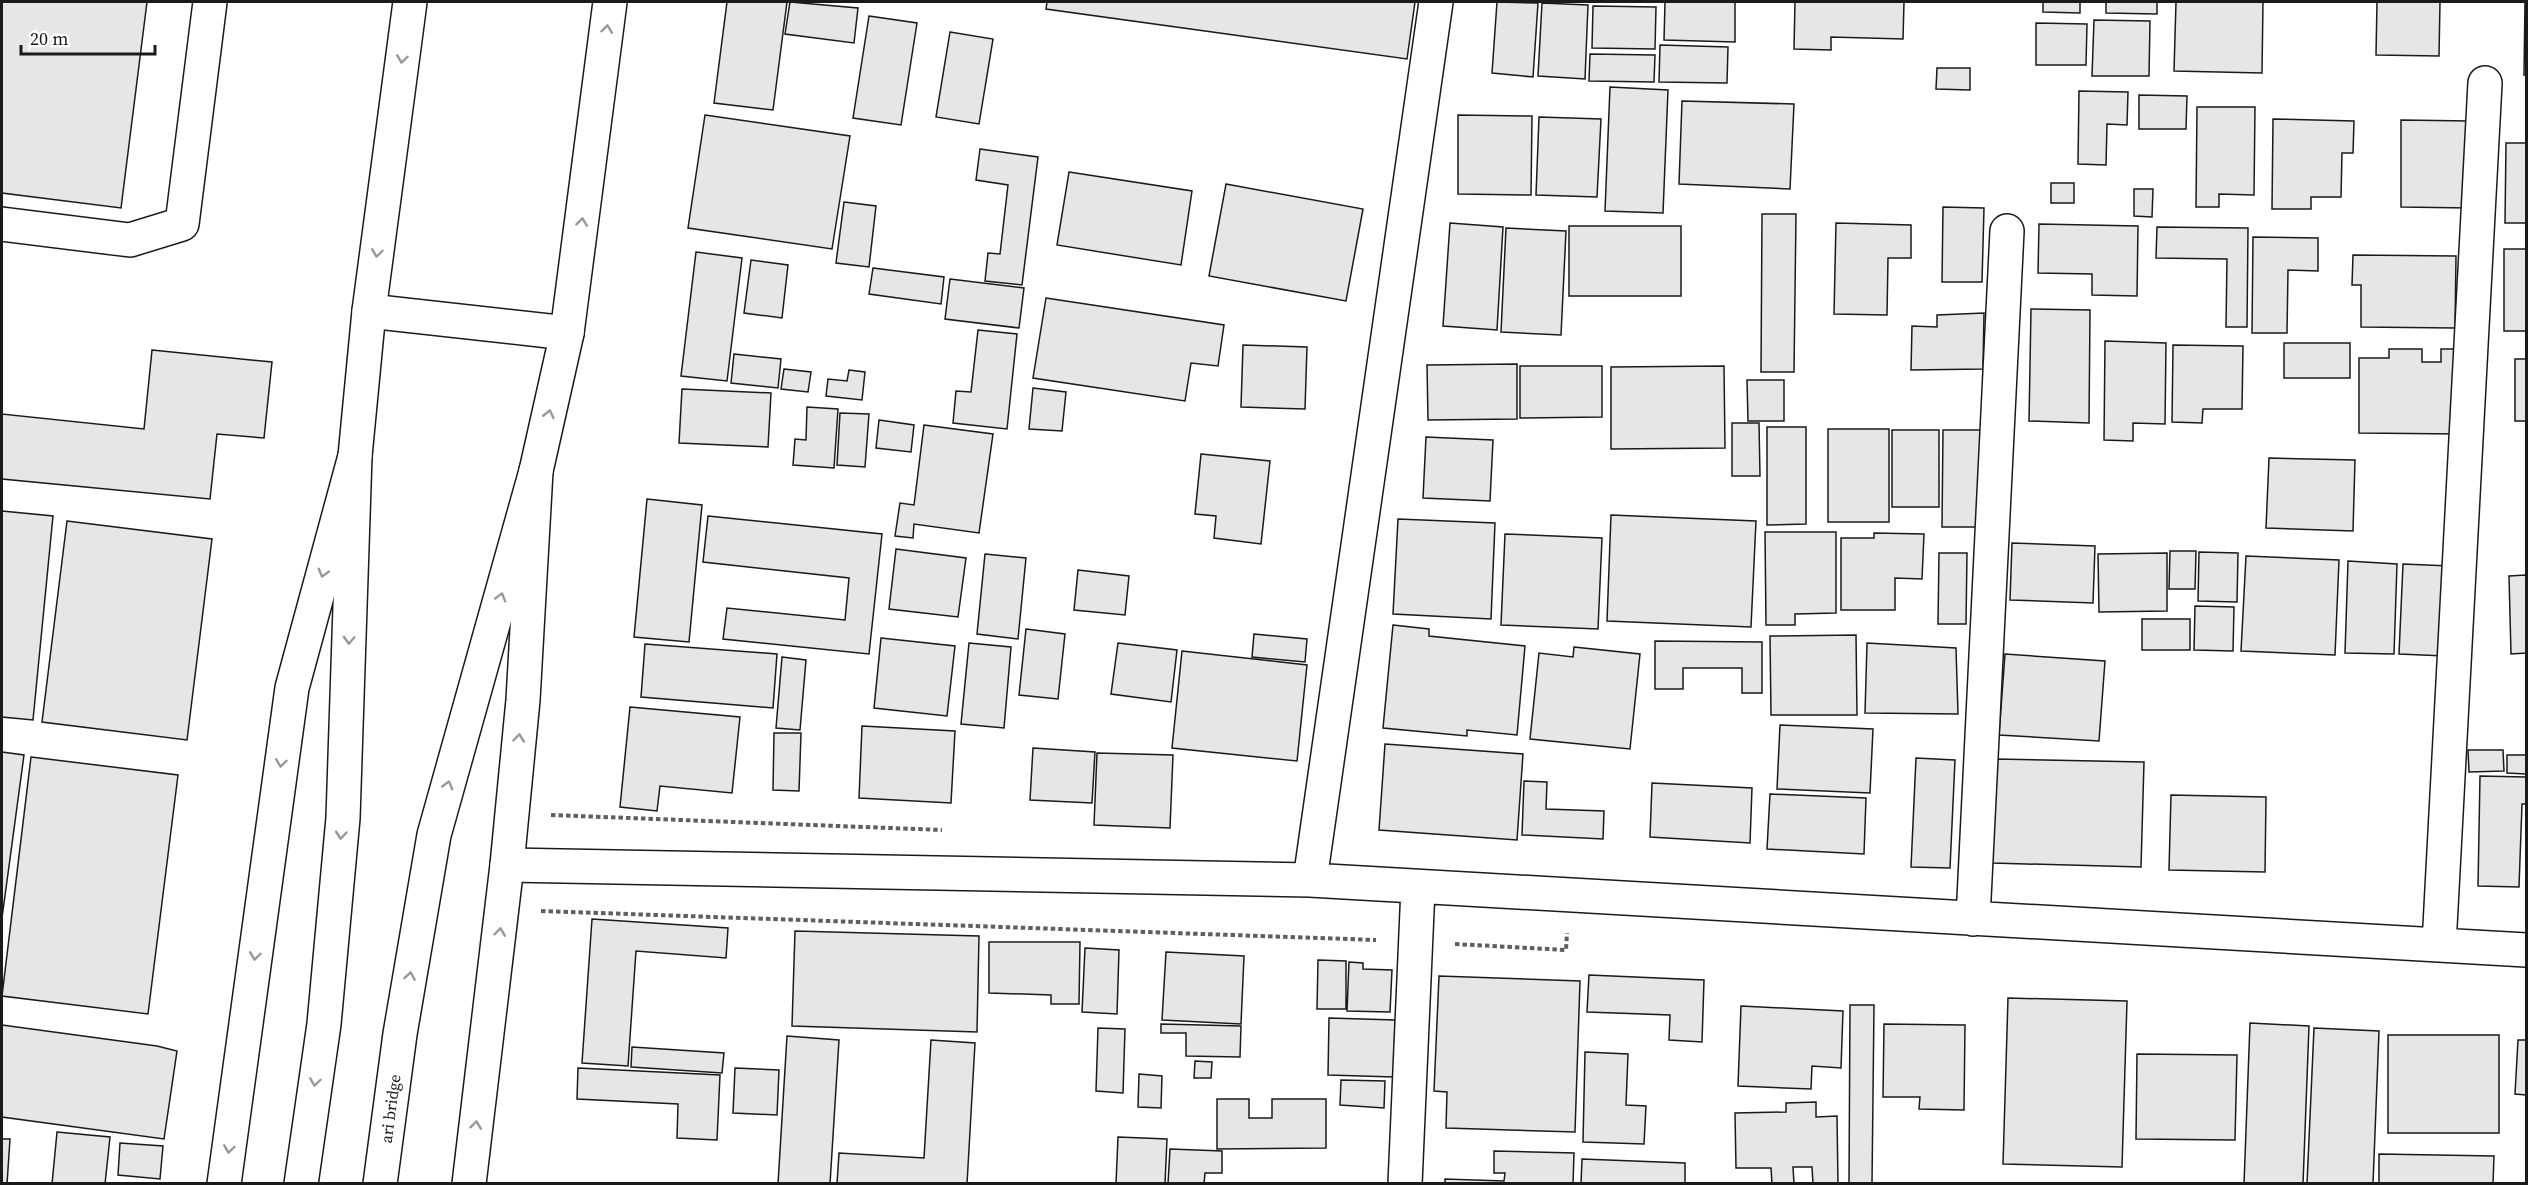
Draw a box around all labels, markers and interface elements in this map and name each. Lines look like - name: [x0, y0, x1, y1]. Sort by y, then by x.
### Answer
- scale bar: [21, 18, 154, 56]
- one-way arrow: [600, 24, 612, 33]
- text: 20 m: [30, 26, 68, 51]
- one-way arrow: [397, 55, 409, 64]
- one-way arrow: [575, 218, 587, 227]
- one-way arrow: [371, 248, 383, 257]
- one-way arrow: [542, 409, 555, 419]
- one-way arrow: [318, 567, 330, 578]
- one-way arrow: [494, 592, 506, 603]
- one-way arrow: [343, 636, 355, 645]
- one-way arrow: [512, 733, 525, 742]
- one-way arrow: [276, 758, 288, 768]
- one-way arrow: [441, 780, 453, 791]
- one-way arrow: [335, 830, 348, 840]
- one-way arrow: [494, 927, 506, 937]
- one-way arrow: [249, 952, 261, 961]
- one-way arrow: [403, 971, 416, 981]
- street label: ari bridge: [375, 1073, 406, 1145]
- one-way arrow: [310, 1078, 322, 1087]
- one-way arrow: [469, 1121, 482, 1130]
- one-way arrow: [223, 1145, 235, 1154]

